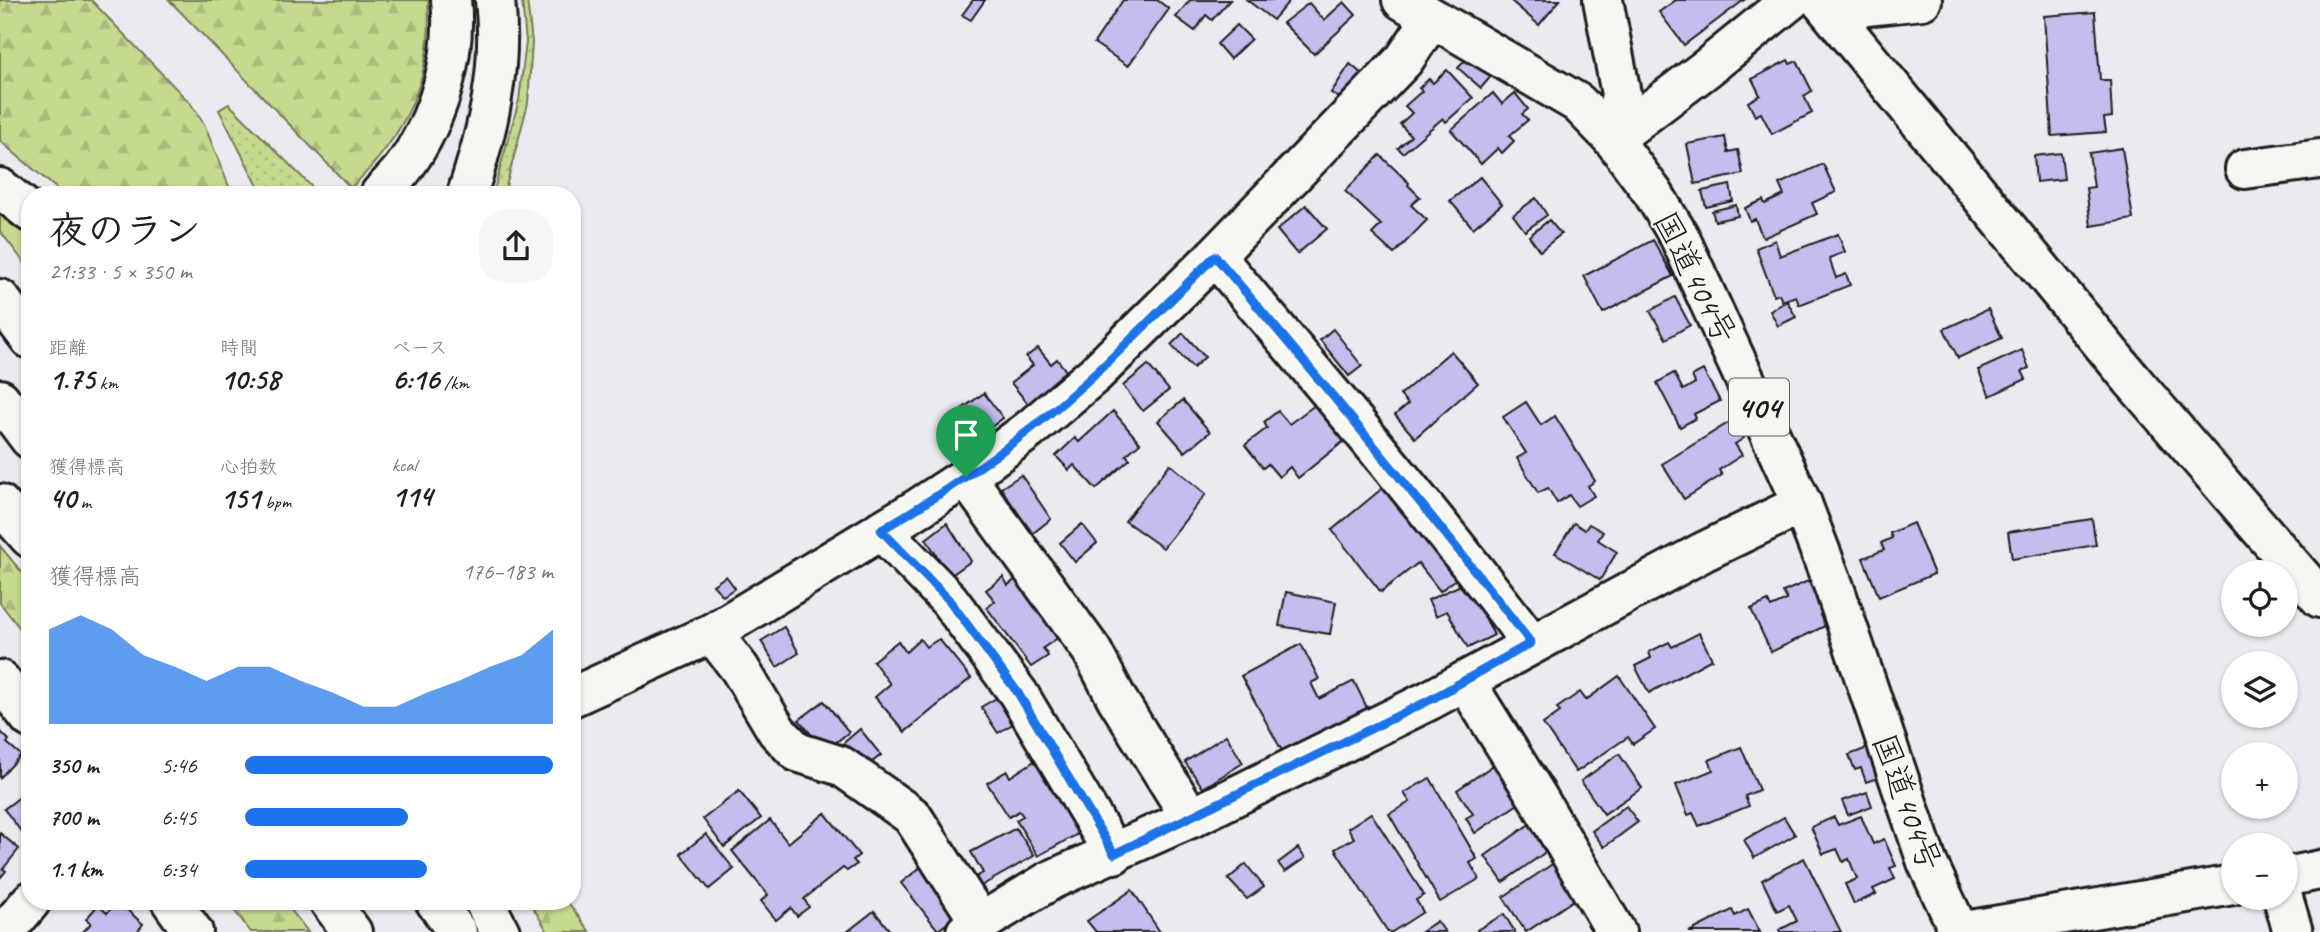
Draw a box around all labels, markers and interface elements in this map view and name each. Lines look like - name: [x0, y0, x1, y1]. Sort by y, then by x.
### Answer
- street label: 国道404号: [1644, 204, 1746, 351]
- text: 夜のラン: [49, 207, 201, 254]
- button: share: [479, 209, 553, 283]
- text: 21:33 · 5 × 350 m: [49, 257, 192, 286]
- text: 距離: [49, 336, 87, 360]
- text: 時間: [220, 336, 258, 360]
- text: ペース: [392, 336, 448, 360]
- text: 1.75: [49, 360, 95, 398]
- text: 10:58: [220, 360, 280, 398]
- text: 6:16: [392, 360, 439, 398]
- text: km: [95, 371, 118, 395]
- text: /km: [439, 371, 469, 395]
- road number: 404: [1729, 379, 1789, 436]
- pin: [936, 405, 996, 477]
- icon: arrive: [947, 416, 985, 454]
- text: kcal: [392, 453, 417, 477]
- text: 獲得標高: [49, 455, 125, 479]
- text: 心拍数: [220, 455, 277, 479]
- text: 114: [392, 477, 432, 515]
- text: 40: [49, 479, 76, 517]
- text: 151: [220, 479, 260, 517]
- text: m: [76, 490, 91, 514]
- text: bpm: [260, 490, 291, 514]
- text: 176–183 m: [462, 557, 553, 586]
- map controls: [2221, 560, 2298, 910]
- button: locate: [2221, 560, 2298, 637]
- text: 獲得標高: [49, 562, 141, 591]
- button: layers: [2221, 651, 2298, 728]
- street label: 国道404号: [1863, 728, 1951, 877]
- button: +: [2221, 742, 2298, 819]
- text: 350 m: [49, 751, 98, 780]
- text: 5:46: [161, 751, 197, 780]
- text: 700 m: [49, 803, 99, 832]
- text: 6:45: [161, 803, 197, 832]
- button: −: [2221, 833, 2298, 910]
- text: 1.1 km: [49, 855, 103, 884]
- text: 6:34: [161, 855, 197, 884]

